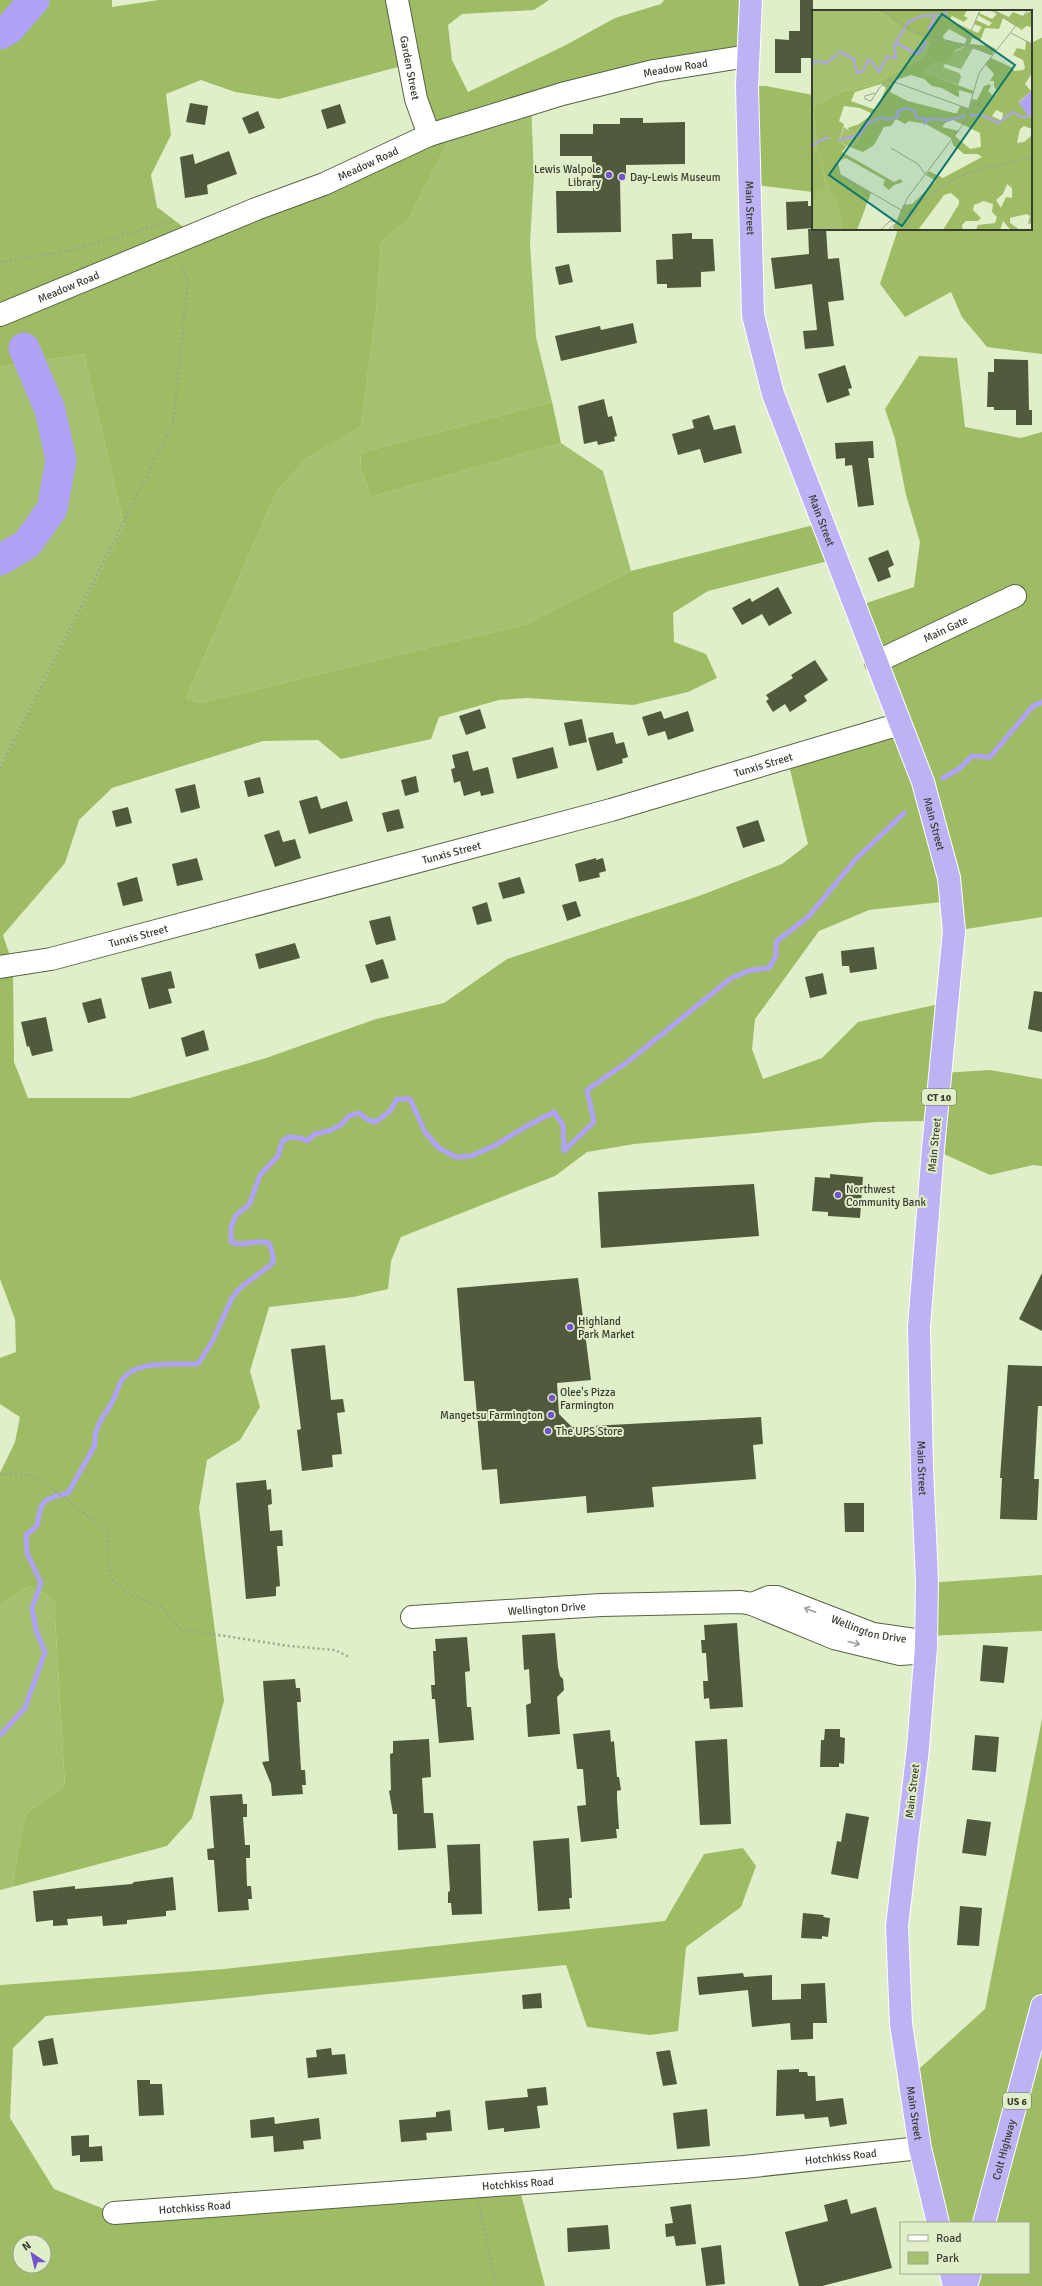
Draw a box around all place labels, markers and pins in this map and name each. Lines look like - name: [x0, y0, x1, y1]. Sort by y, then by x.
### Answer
- place label: Lewis Walpole Library: [534, 163, 602, 189]
- marker: Lewis Walpole Library: [604, 170, 614, 180]
- place label: Day-Lewis Museum: [630, 171, 721, 184]
- marker: Day-Lewis Museum: [617, 172, 627, 182]
- place label: Northwest Community Bank: [846, 1183, 926, 1209]
- marker: Northwest Community Bank: [833, 1190, 843, 1200]
- place label: Highland Park Market: [578, 1315, 635, 1341]
- marker: Highland Park Market: [565, 1322, 575, 1332]
- place label: Olee's Pizza Farmington: [560, 1386, 616, 1412]
- marker: Olee's Pizza Farmington: [547, 1393, 557, 1403]
- place label: Mangetsu Farmington: [440, 1409, 543, 1422]
- marker: Mangetsu Farmington: [546, 1410, 556, 1420]
- place label: The UPS Store: [556, 1425, 622, 1438]
- marker: The UPS Store: [543, 1426, 553, 1436]

